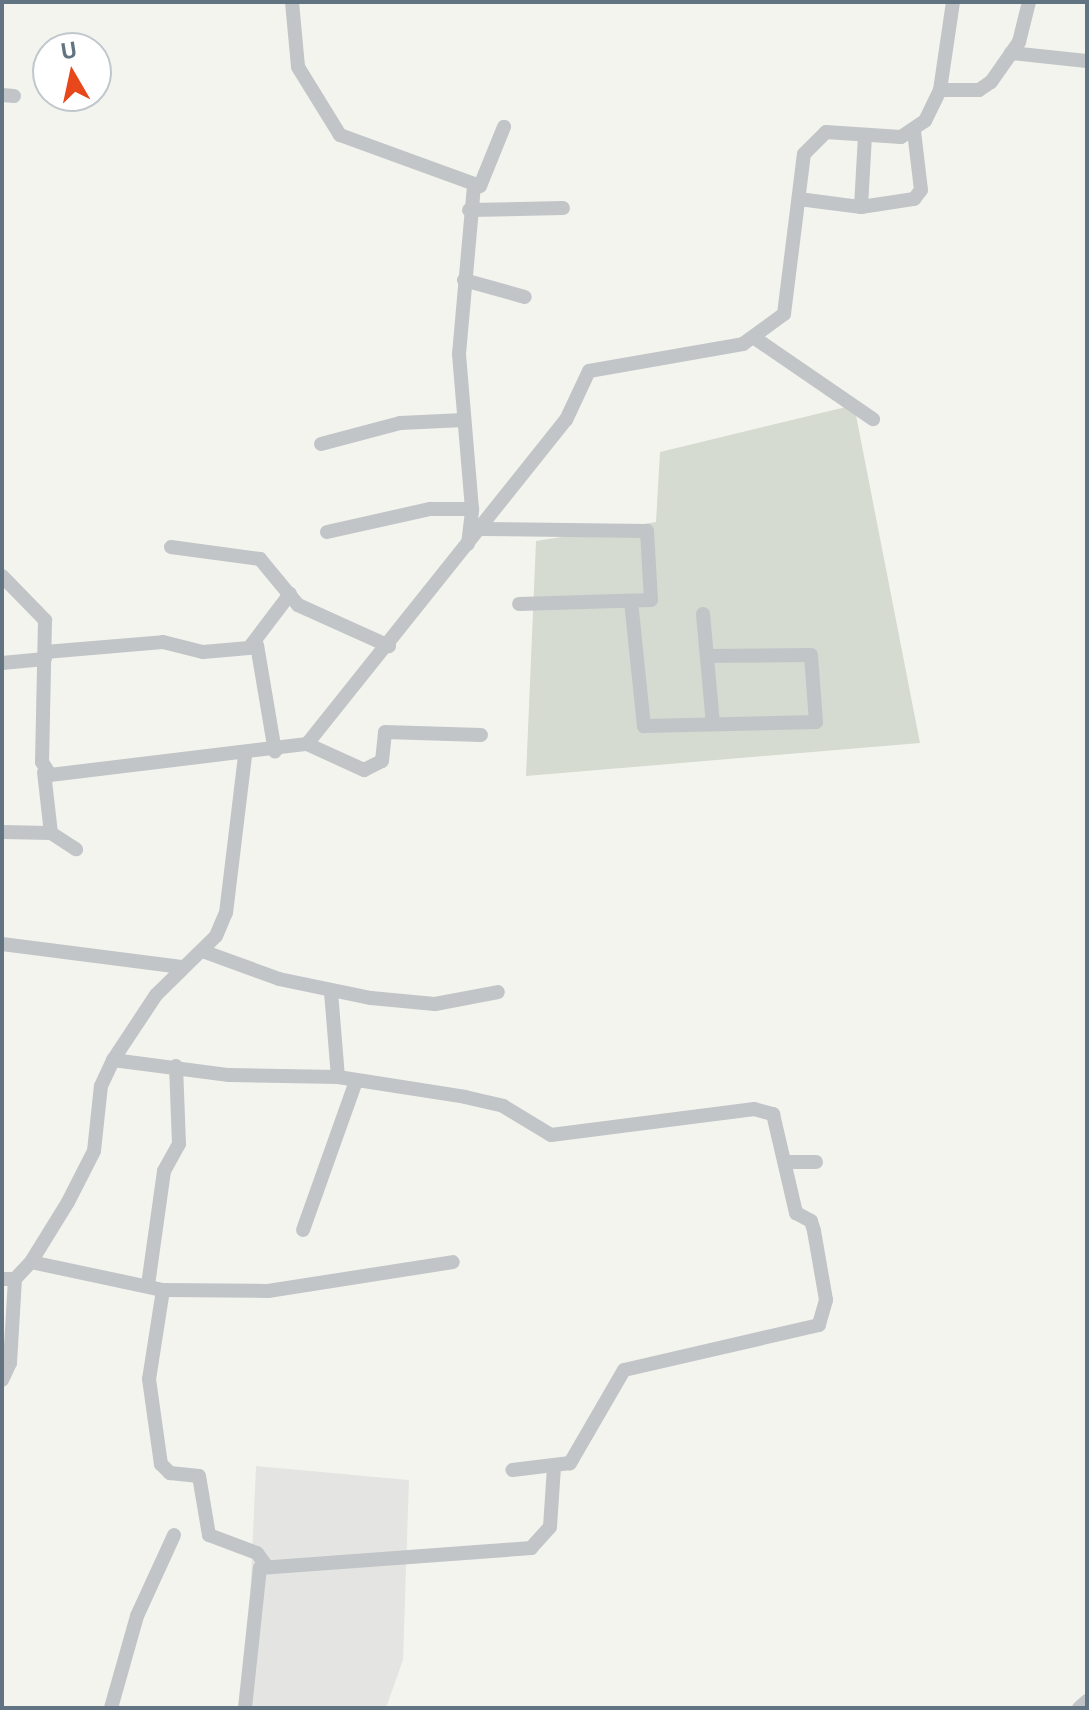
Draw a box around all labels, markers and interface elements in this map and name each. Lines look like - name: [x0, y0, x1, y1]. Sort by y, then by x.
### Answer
- north arrow: [32, 32, 112, 112]
- text: U: [59, 36, 78, 64]

